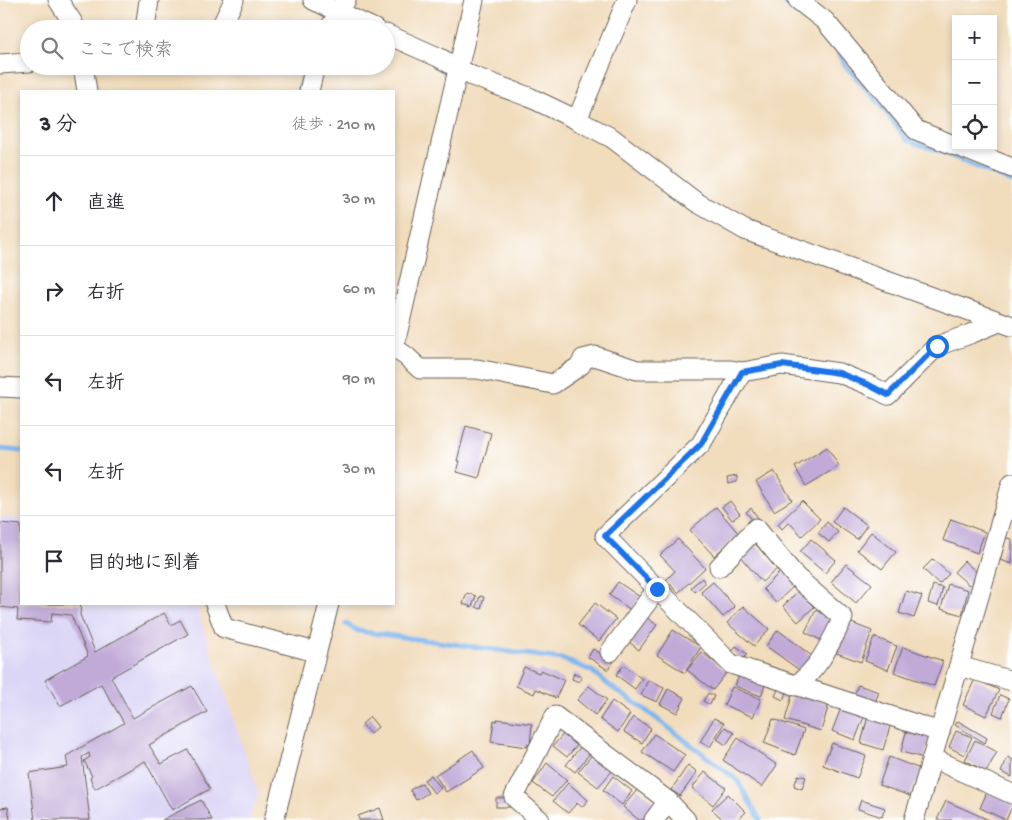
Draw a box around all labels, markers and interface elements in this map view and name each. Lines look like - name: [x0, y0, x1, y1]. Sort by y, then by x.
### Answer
- map controls: [952, 15, 997, 150]
- button: +: [952, 15, 997, 60]
- search box: [20, 20, 395, 75]
- icon: search: [38, 34, 66, 62]
- text: ここで検索: [78, 40, 173, 63]
- button: −: [952, 60, 997, 105]
- button: locate: [952, 105, 997, 150]
- text: 3 分: [40, 114, 77, 139]
- text: 徒歩 · 210 m: [292, 117, 375, 136]
- icon: ahead: [40, 187, 68, 215]
- text: 30 m: [342, 191, 375, 210]
- text: 直進: [87, 193, 125, 216]
- icon: right: [40, 277, 68, 305]
- text: 60 m: [343, 281, 375, 300]
- text: 右折: [87, 283, 125, 306]
- route start: [926, 335, 949, 358]
- icon: left: [40, 367, 68, 395]
- text: 90 m: [343, 371, 375, 390]
- text: 左折: [87, 373, 125, 396]
- icon: left: [40, 457, 68, 485]
- text: 30 m: [342, 461, 375, 480]
- text: 左折: [87, 463, 125, 486]
- icon: arrive: [40, 547, 68, 575]
- text: 目的地に到着: [87, 553, 201, 576]
- route end: [646, 578, 669, 601]

